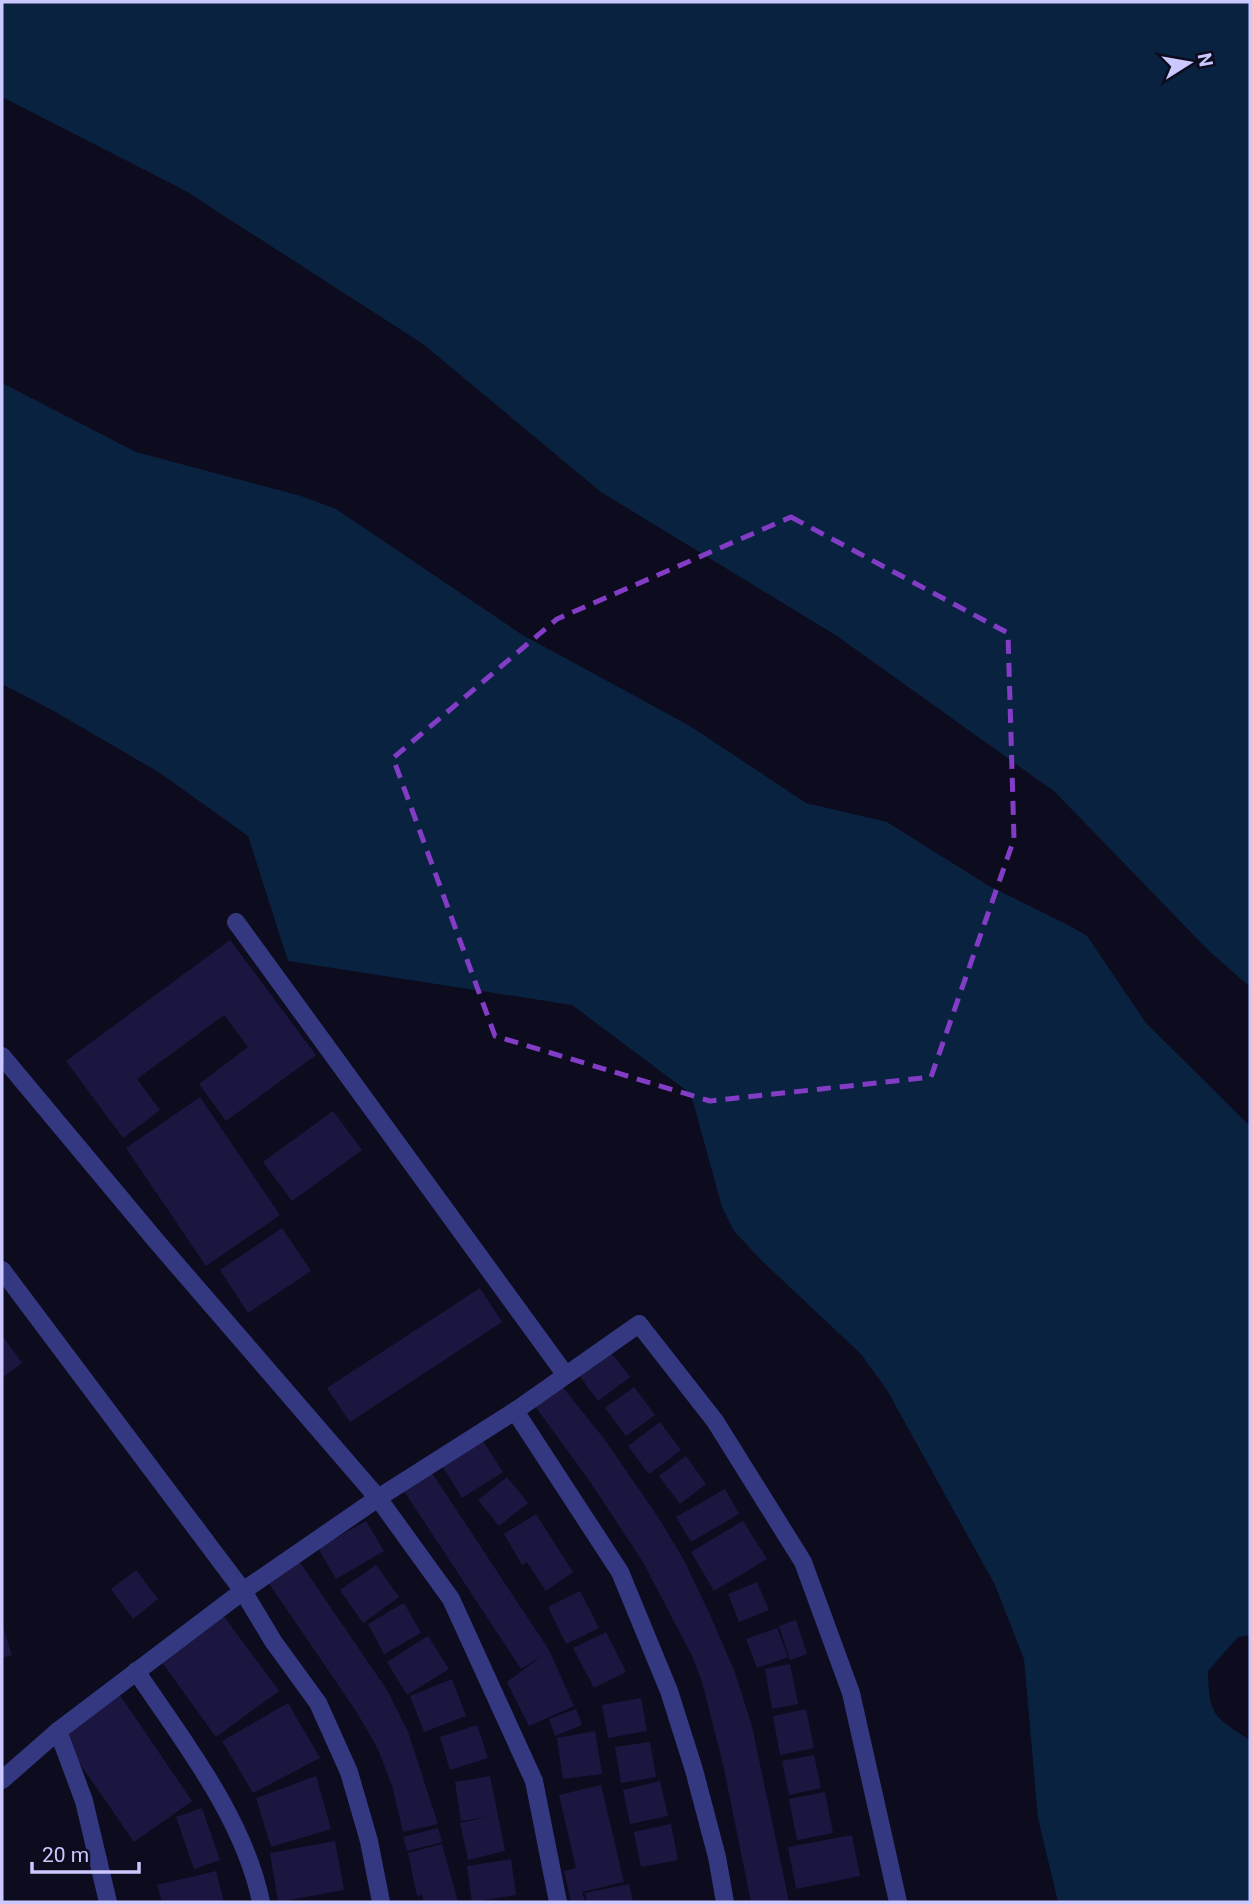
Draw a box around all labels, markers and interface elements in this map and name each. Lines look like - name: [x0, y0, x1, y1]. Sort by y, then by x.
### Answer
- north arrow: [1154, 28, 1224, 98]
- text: N: [1193, 51, 1218, 69]
- scale bar: [32, 1830, 138, 1874]
- text: 20 m: [42, 1843, 89, 1867]

